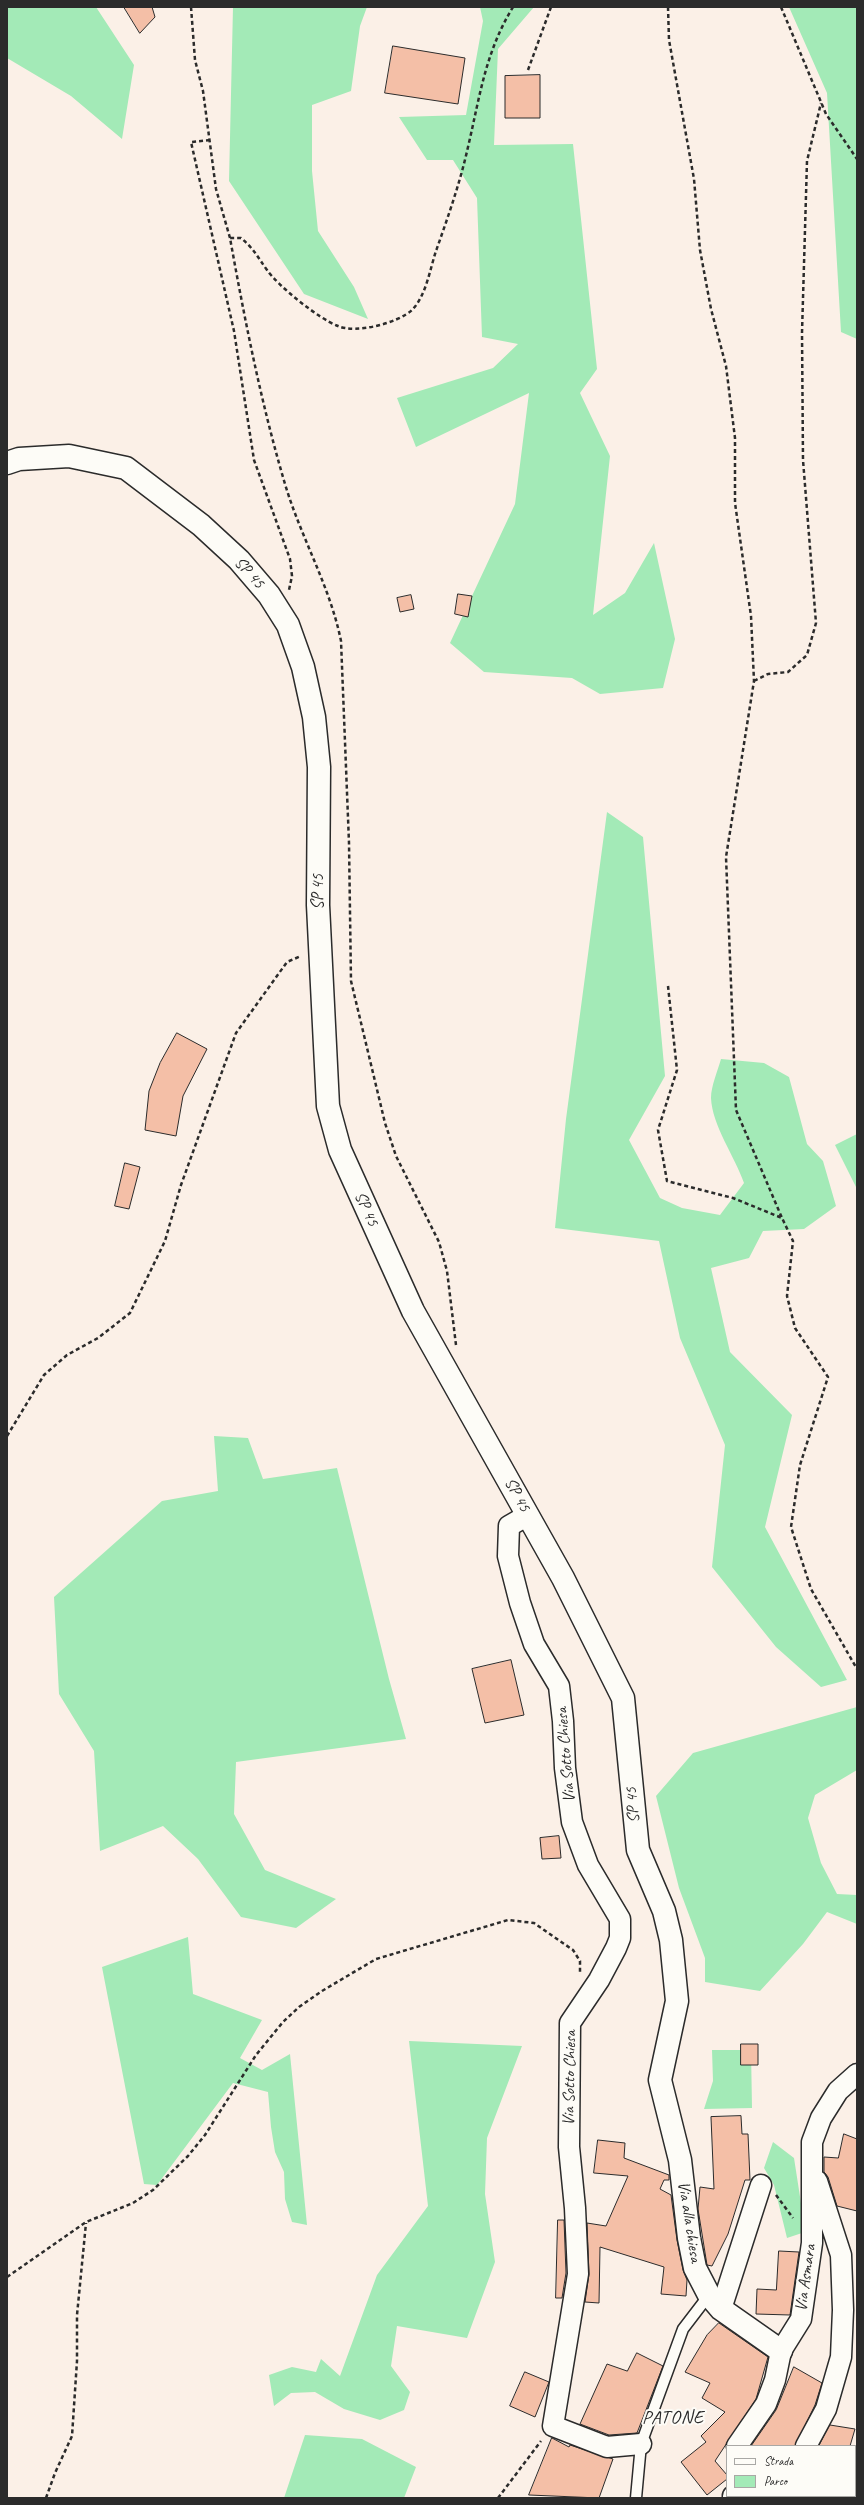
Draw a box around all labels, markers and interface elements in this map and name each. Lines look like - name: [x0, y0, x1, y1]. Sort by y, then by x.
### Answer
- street label: SP 45: [229, 553, 269, 593]
- street label: SP 45: [309, 874, 329, 910]
- street label: SP 45: [349, 1189, 383, 1229]
- street label: SP 45: [499, 1474, 535, 1516]
- street label: Via Sotto Chiesa: [552, 1707, 580, 1803]
- street label: SP 45: [621, 1786, 645, 1824]
- street label: Via Sotto Chiesa: [559, 2030, 581, 2126]
- street label: Via alla chiesa: [673, 2180, 705, 2264]
- street label: Via Asmara: [791, 2243, 821, 2313]
- district label: PATONE: [642, 2407, 704, 2429]
- legend: [726, 2445, 856, 2497]
- text: Strada: [764, 2453, 793, 2469]
- text: Parco: [764, 2473, 787, 2489]

